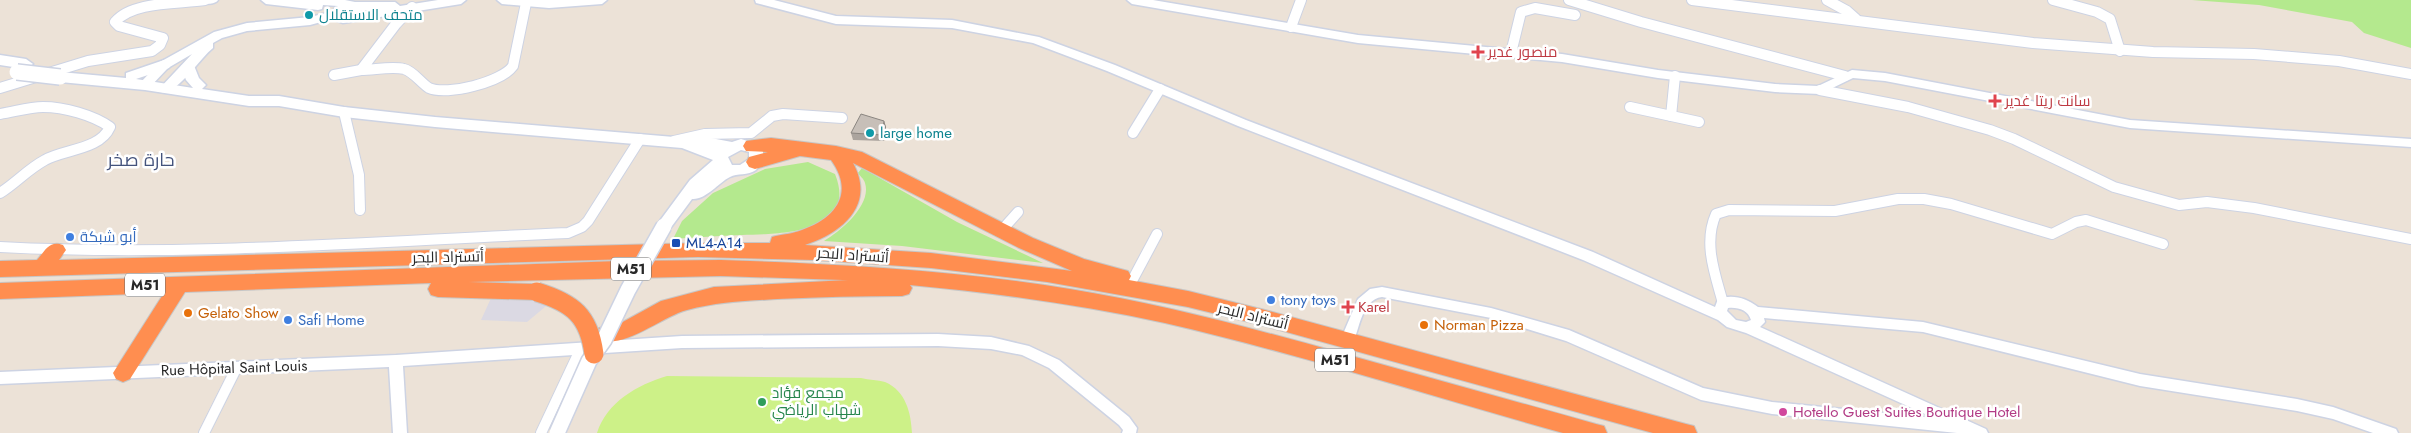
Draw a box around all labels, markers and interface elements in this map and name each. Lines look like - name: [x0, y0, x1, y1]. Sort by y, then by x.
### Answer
- place label: متحف الاستقلال: [319, 4, 423, 26]
- marker: متحف الاستقلال: [303, 9, 315, 21]
- place label: منصور غدير: [1487, 41, 1557, 63]
- marker: منصور غدير: [1472, 46, 1484, 58]
- place label: سانت ريتا غدير: [2004, 90, 2091, 112]
- marker: سانت ريتا غدير: [1989, 95, 2001, 107]
- place label: large home: [880, 122, 952, 144]
- marker: large home: [864, 127, 876, 139]
- district label: حارة صخر: [107, 147, 174, 173]
- place label: أبو شبكة: [80, 226, 137, 248]
- marker: أبو شبكة: [64, 231, 76, 243]
- place label: ML4-A14: [686, 232, 742, 254]
- marker: ML4-A14: [670, 237, 682, 249]
- street label: أتستراد البحر: [815, 241, 890, 268]
- street label: أتستراد البحر: [411, 245, 484, 269]
- road number: M51: [611, 258, 651, 280]
- road number: M51: [125, 274, 165, 296]
- place label: tony toys: [1281, 289, 1336, 311]
- marker: tony toys: [1265, 294, 1277, 306]
- street label: أتستراد البحر: [1215, 296, 1290, 335]
- place label: Karel: [1358, 296, 1390, 318]
- marker: Karel: [1342, 301, 1354, 313]
- place label: Gelato Show: [198, 302, 279, 324]
- marker: Gelato Show: [182, 307, 194, 319]
- place label: Safi Home: [298, 309, 365, 331]
- marker: Safi Home: [282, 314, 294, 326]
- place label: Norman Pizza: [1434, 314, 1524, 336]
- marker: Norman Pizza: [1418, 319, 1430, 331]
- road number: M51: [1315, 348, 1355, 372]
- street label: Rue Hôpital Saint Louis: [160, 354, 308, 382]
- place label: مجمع فؤاد شهاب الرياضي: [772, 382, 861, 422]
- marker: مجمع فؤاد شهاب الرياضي: [756, 396, 768, 408]
- place label: Hotello Guest Suites Boutique Hotel: [1793, 401, 2020, 423]
- marker: Hotello Guest Suites Boutique Hotel: [1777, 406, 1789, 418]

